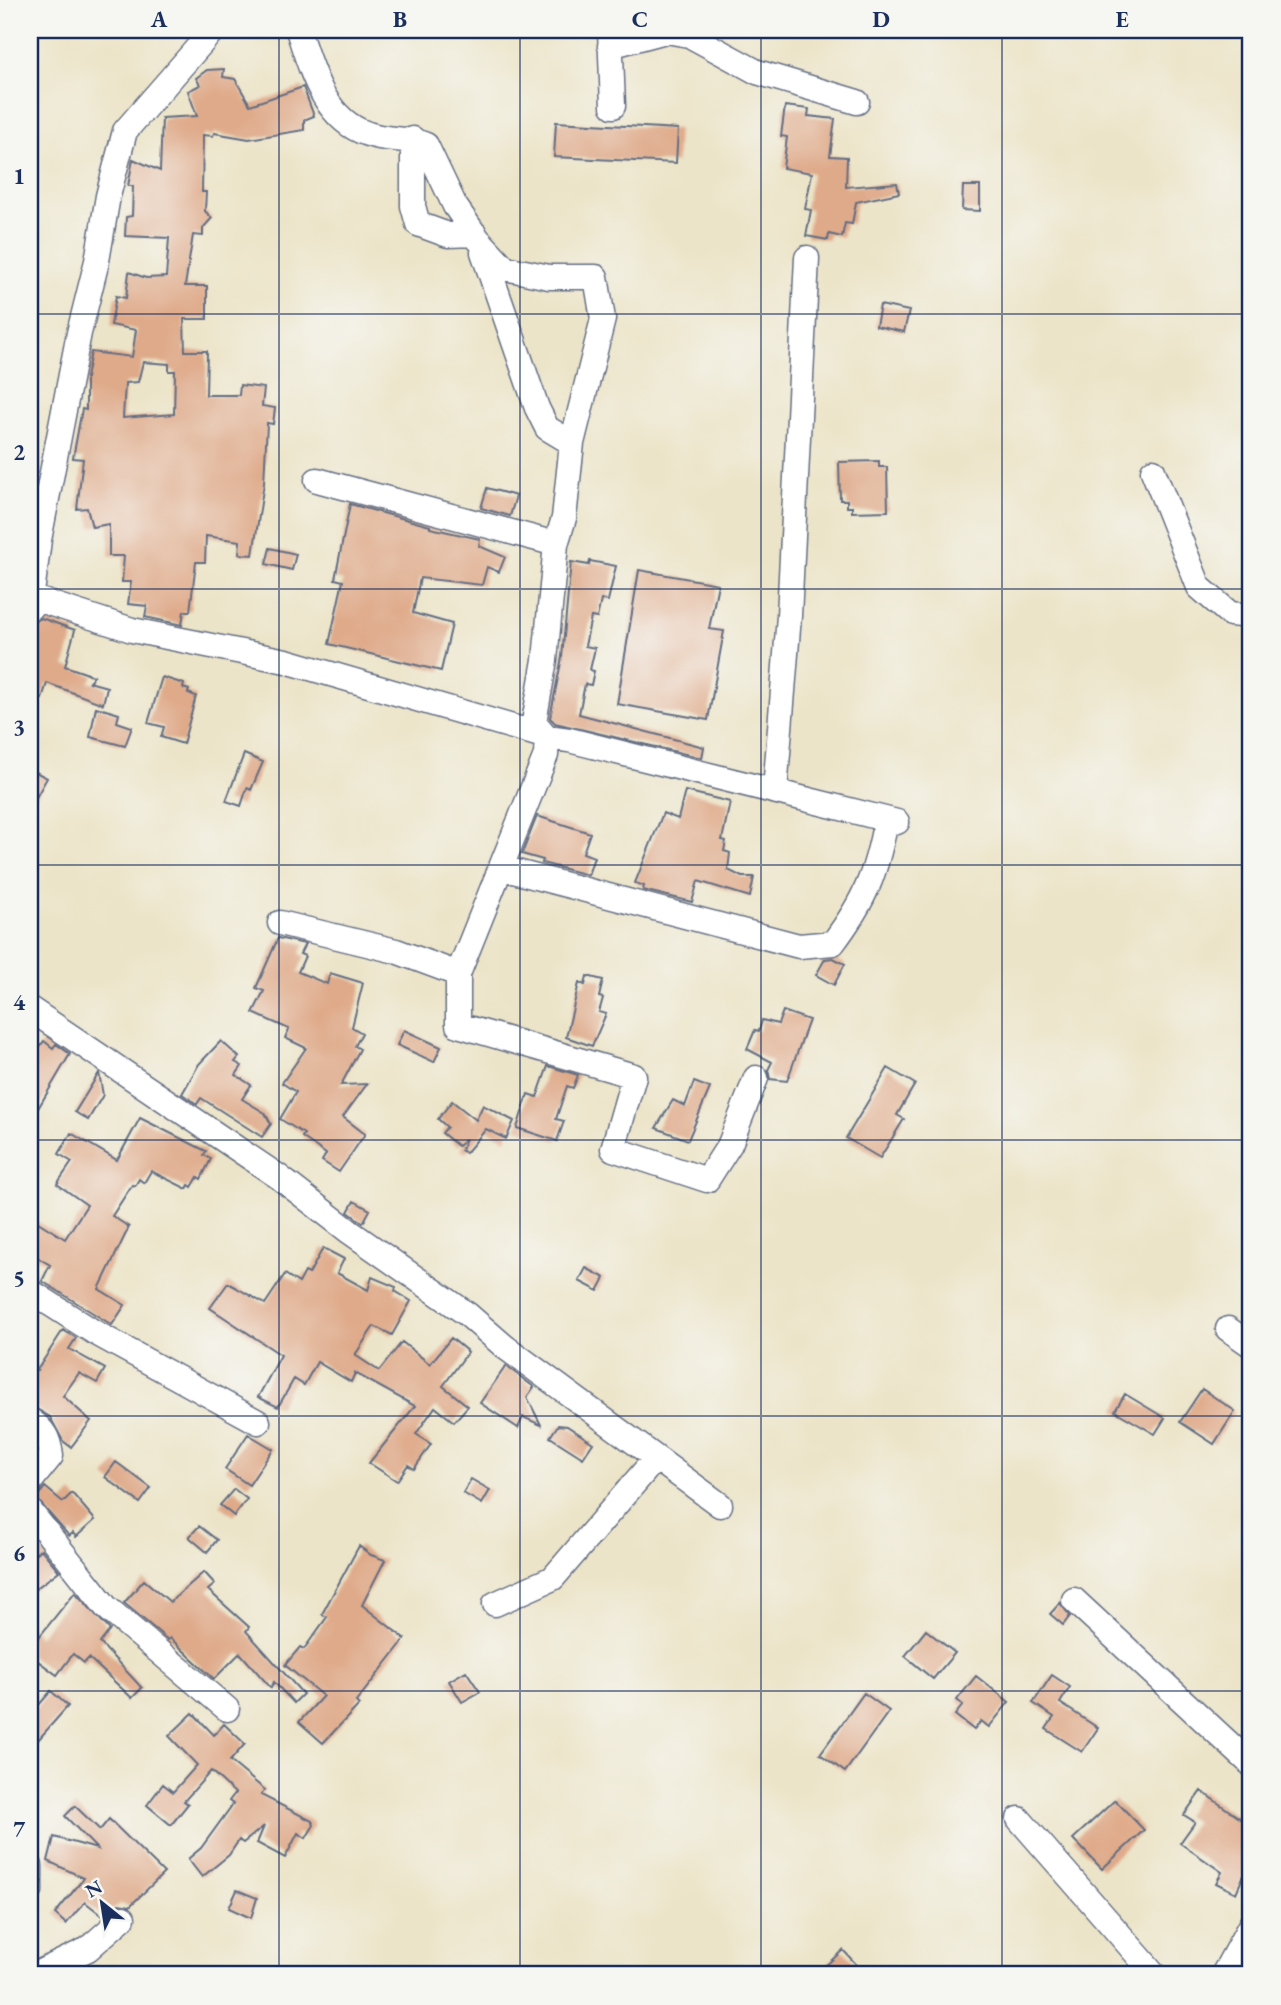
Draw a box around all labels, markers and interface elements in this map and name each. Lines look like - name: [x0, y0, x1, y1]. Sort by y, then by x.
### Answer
- text: A: [150, 4, 168, 34]
- text: B: [393, 4, 407, 34]
- text: C: [632, 4, 648, 34]
- text: D: [872, 4, 890, 34]
- text: E: [1115, 4, 1129, 34]
- text: 1: [13, 161, 25, 191]
- text: 2: [13, 437, 25, 467]
- text: 3: [13, 712, 25, 742]
- text: 4: [13, 987, 26, 1017]
- text: 5: [13, 1263, 25, 1293]
- text: 6: [13, 1538, 25, 1568]
- text: 7: [13, 1814, 26, 1844]
- north arrow: [66, 1868, 136, 1938]
- text: N: [81, 1874, 107, 1903]

